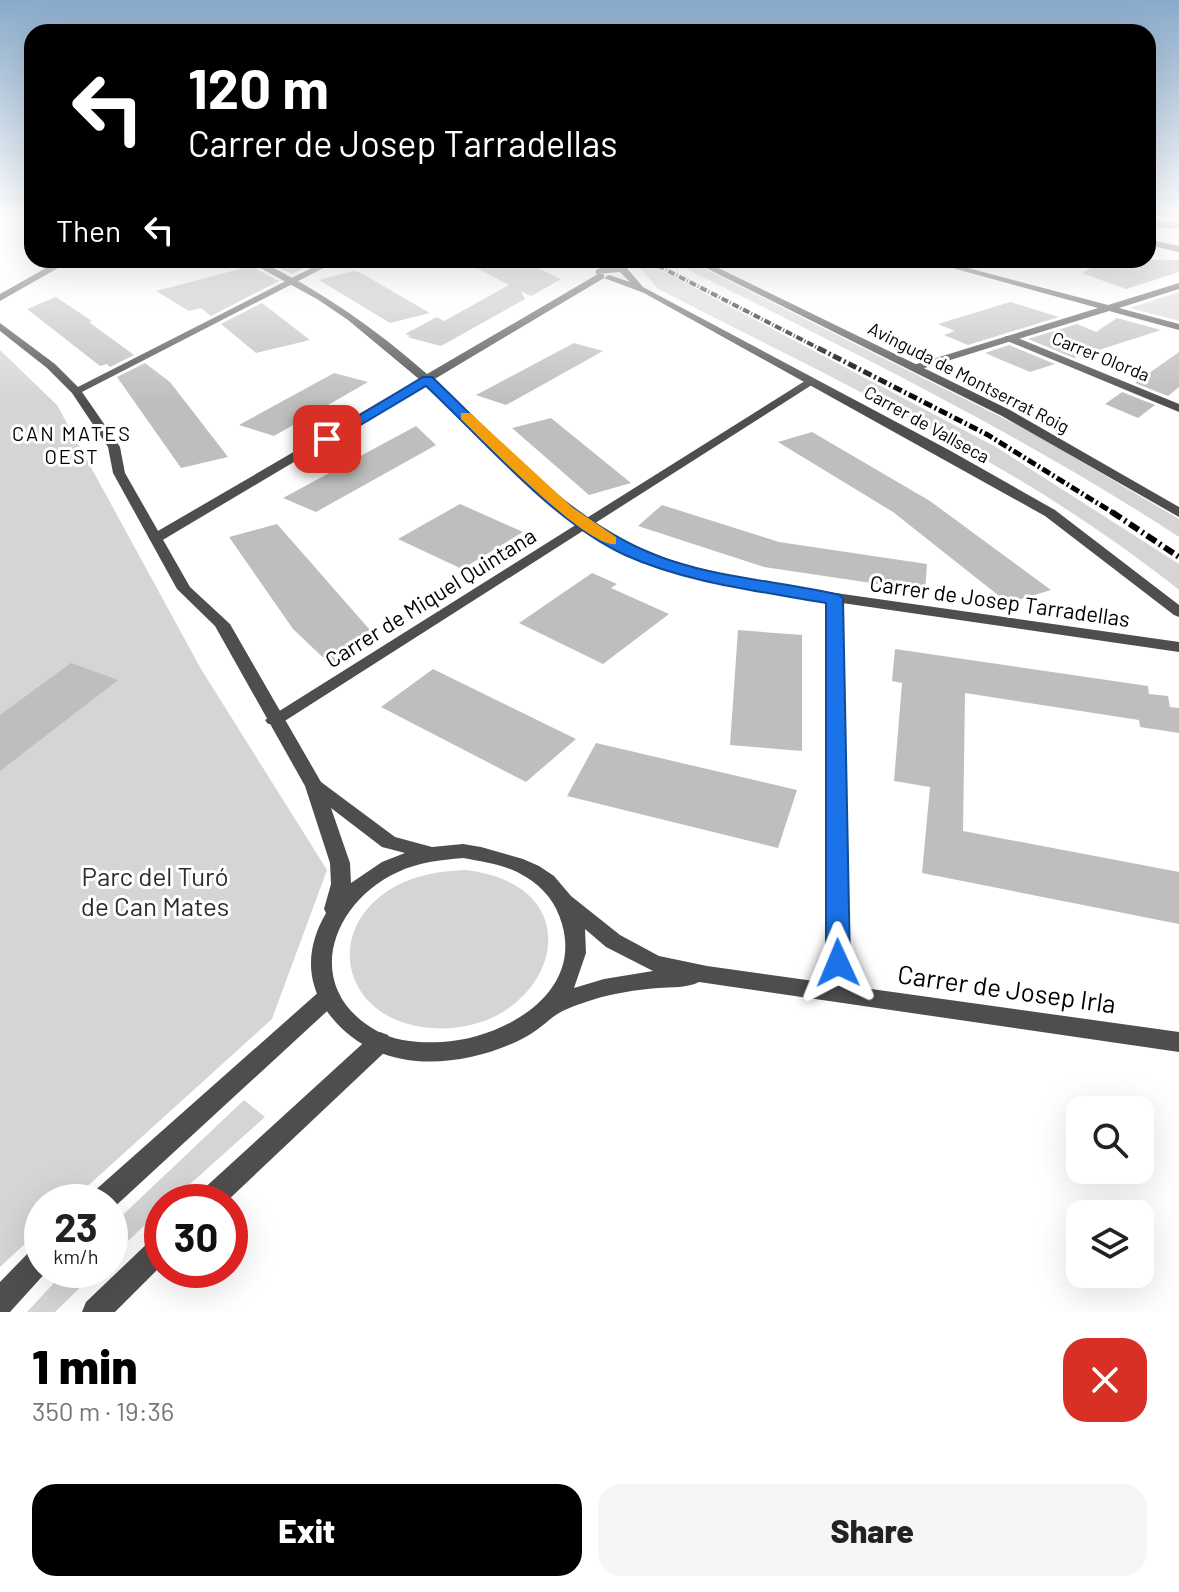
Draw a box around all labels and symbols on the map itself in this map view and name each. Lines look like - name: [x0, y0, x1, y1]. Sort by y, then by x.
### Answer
- street label: Avinguda de Montserrat Roig: [865, 317, 1073, 437]
- street label: Carrer Olorda: [1049, 326, 1153, 386]
- street label: Carrer de Vallseca: [861, 380, 993, 468]
- pin: [293, 405, 361, 473]
- district label: CAN MATES OEST: [12, 421, 132, 468]
- street label: Carrer de Miquel Quintana: [320, 521, 540, 673]
- street label: Carrer de Josep Tarradellas: [868, 569, 1132, 631]
- park label: Parc del Turó de Can Mates: [81, 860, 229, 921]
- position arrow: [796, 921, 880, 1005]
- street label: Carrer de Josep Irla: [896, 957, 1118, 1019]
- speed limit sign: 30: [144, 1184, 248, 1288]

